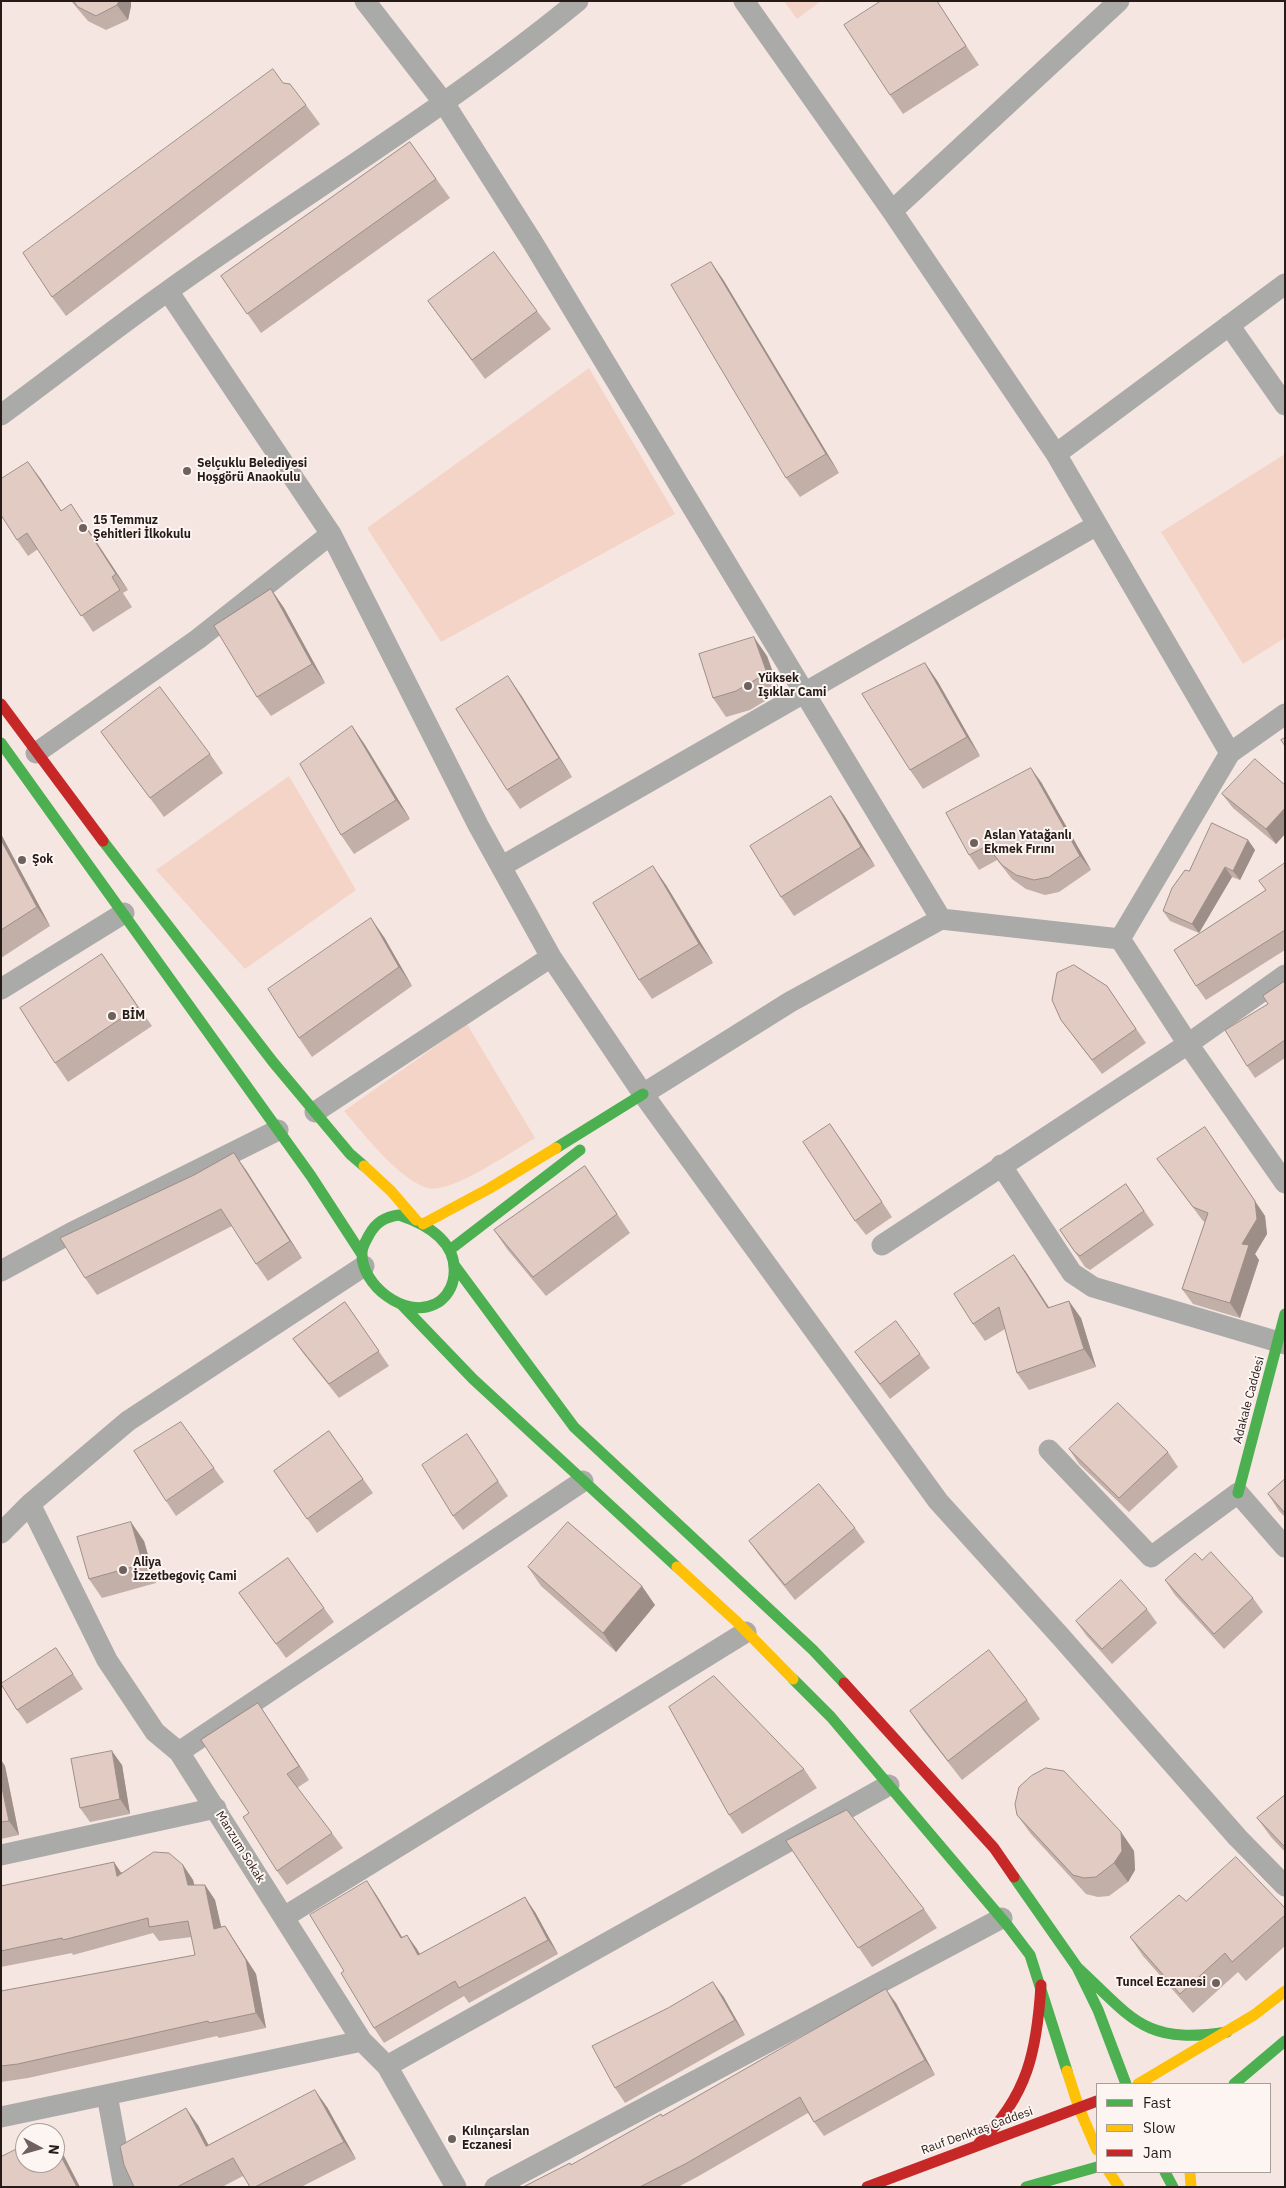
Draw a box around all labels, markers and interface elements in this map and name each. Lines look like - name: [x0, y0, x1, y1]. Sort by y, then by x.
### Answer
- place label: Selçuklu Belediyesi Hoşgörü Anaokulu: [197, 457, 307, 485]
- marker: Selçuklu Belediyesi Hoşgörü Anaokulu: [181, 465, 193, 477]
- place label: 15 Temmuz Şehitleri İlkokulu: [93, 514, 191, 542]
- marker: 15 Temmuz Şehitleri İlkokulu: [77, 522, 89, 534]
- place label: Yüksek Işıklar Cami: [758, 672, 826, 700]
- marker: Yüksek Işıklar Cami: [742, 680, 754, 692]
- place label: Aslan Yatağanlı Ekmek Fırını: [984, 829, 1072, 857]
- marker: Aslan Yatağanlı Ekmek Fırını: [968, 837, 980, 849]
- place label: Şok: [32, 853, 53, 867]
- marker: Şok: [16, 854, 28, 866]
- place label: BİM: [122, 1009, 145, 1023]
- marker: BİM: [106, 1010, 118, 1022]
- street label: Adakale Caddesi: [1230, 1355, 1268, 1445]
- place label: Aliya İzzetbegoviç Cami: [133, 1556, 237, 1584]
- marker: Aliya İzzetbegoviç Cami: [117, 1564, 129, 1576]
- street label: Manzum Sokak: [212, 1809, 268, 1885]
- place label: Tuncel Eczanesi: [1116, 1976, 1206, 1990]
- marker: Tuncel Eczanesi: [1210, 1977, 1222, 1989]
- legend: [1096, 2083, 1271, 2173]
- text: Fast: [1143, 2093, 1171, 2112]
- street label: Rauf Denktaş Caddesi: [919, 2104, 1035, 2158]
- text: Slow: [1143, 2118, 1176, 2137]
- north arrow: [15, 2123, 65, 2173]
- place label: Kılınçarslan Eczanesi: [462, 2125, 529, 2153]
- marker: Kılınçarslan Eczanesi: [446, 2133, 458, 2145]
- text: N: [44, 2143, 63, 2155]
- text: Jam: [1143, 2143, 1172, 2162]

